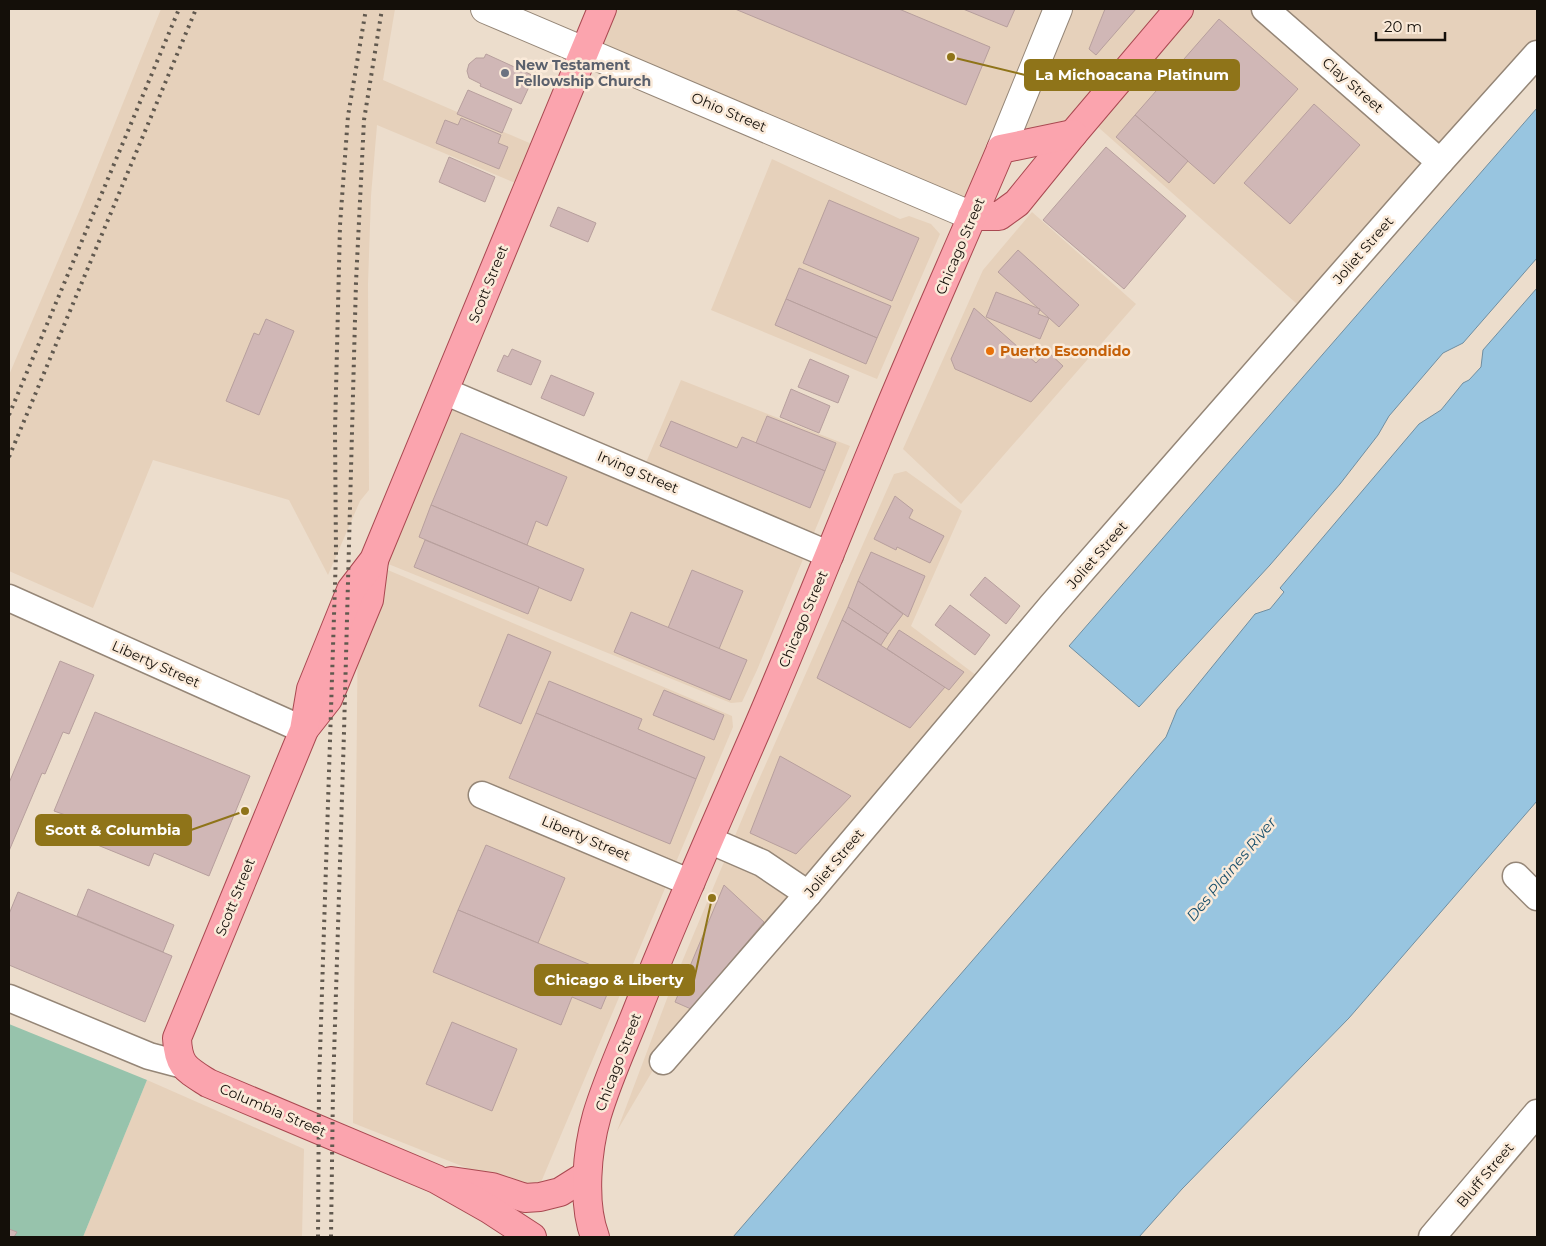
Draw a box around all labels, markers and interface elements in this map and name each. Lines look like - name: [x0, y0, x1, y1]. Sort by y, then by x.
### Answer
- scale bar: [1376, 10, 1445, 42]
- text: 20 m: [1384, 17, 1422, 36]
- street label: Clay Street: [1319, 54, 1388, 117]
- place label: New Testament Fellowship Church: [515, 56, 651, 90]
- callout: La Michoacana Platinum: [1025, 60, 1239, 90]
- text: La Michoacana Platinum: [1035, 65, 1229, 84]
- marker: New Testament Fellowship Church: [499, 67, 511, 79]
- street label: Ohio Street: [689, 88, 770, 136]
- street label: Chicago Street: [931, 194, 989, 297]
- street label: Joliet Street: [1328, 212, 1397, 288]
- street label: Scott Street: [464, 242, 512, 326]
- place label: Puerto Escondido: [1000, 342, 1131, 360]
- marker: Puerto Escondido: [984, 345, 996, 357]
- street label: Irving Street: [595, 447, 682, 497]
- street label: Joliet Street: [1062, 517, 1131, 593]
- street label: Chicago Street: [774, 567, 832, 670]
- street label: Liberty Street: [109, 637, 203, 692]
- street label: Liberty Street: [539, 811, 633, 865]
- water label: Des Plaines River: [1182, 812, 1281, 925]
- callout: Scott & Columbia: [36, 815, 191, 845]
- text: Scott & Columbia: [45, 820, 181, 839]
- street label: Joliet Street: [800, 825, 868, 902]
- street label: Scott Street: [211, 855, 259, 939]
- callout: Chicago & Liberty: [535, 965, 694, 995]
- text: Chicago & Liberty: [545, 970, 684, 989]
- street label: Chicago Street: [591, 1010, 645, 1114]
- street label: Columbia Street: [217, 1079, 329, 1141]
- street label: Bluff Street: [1453, 1139, 1518, 1211]

